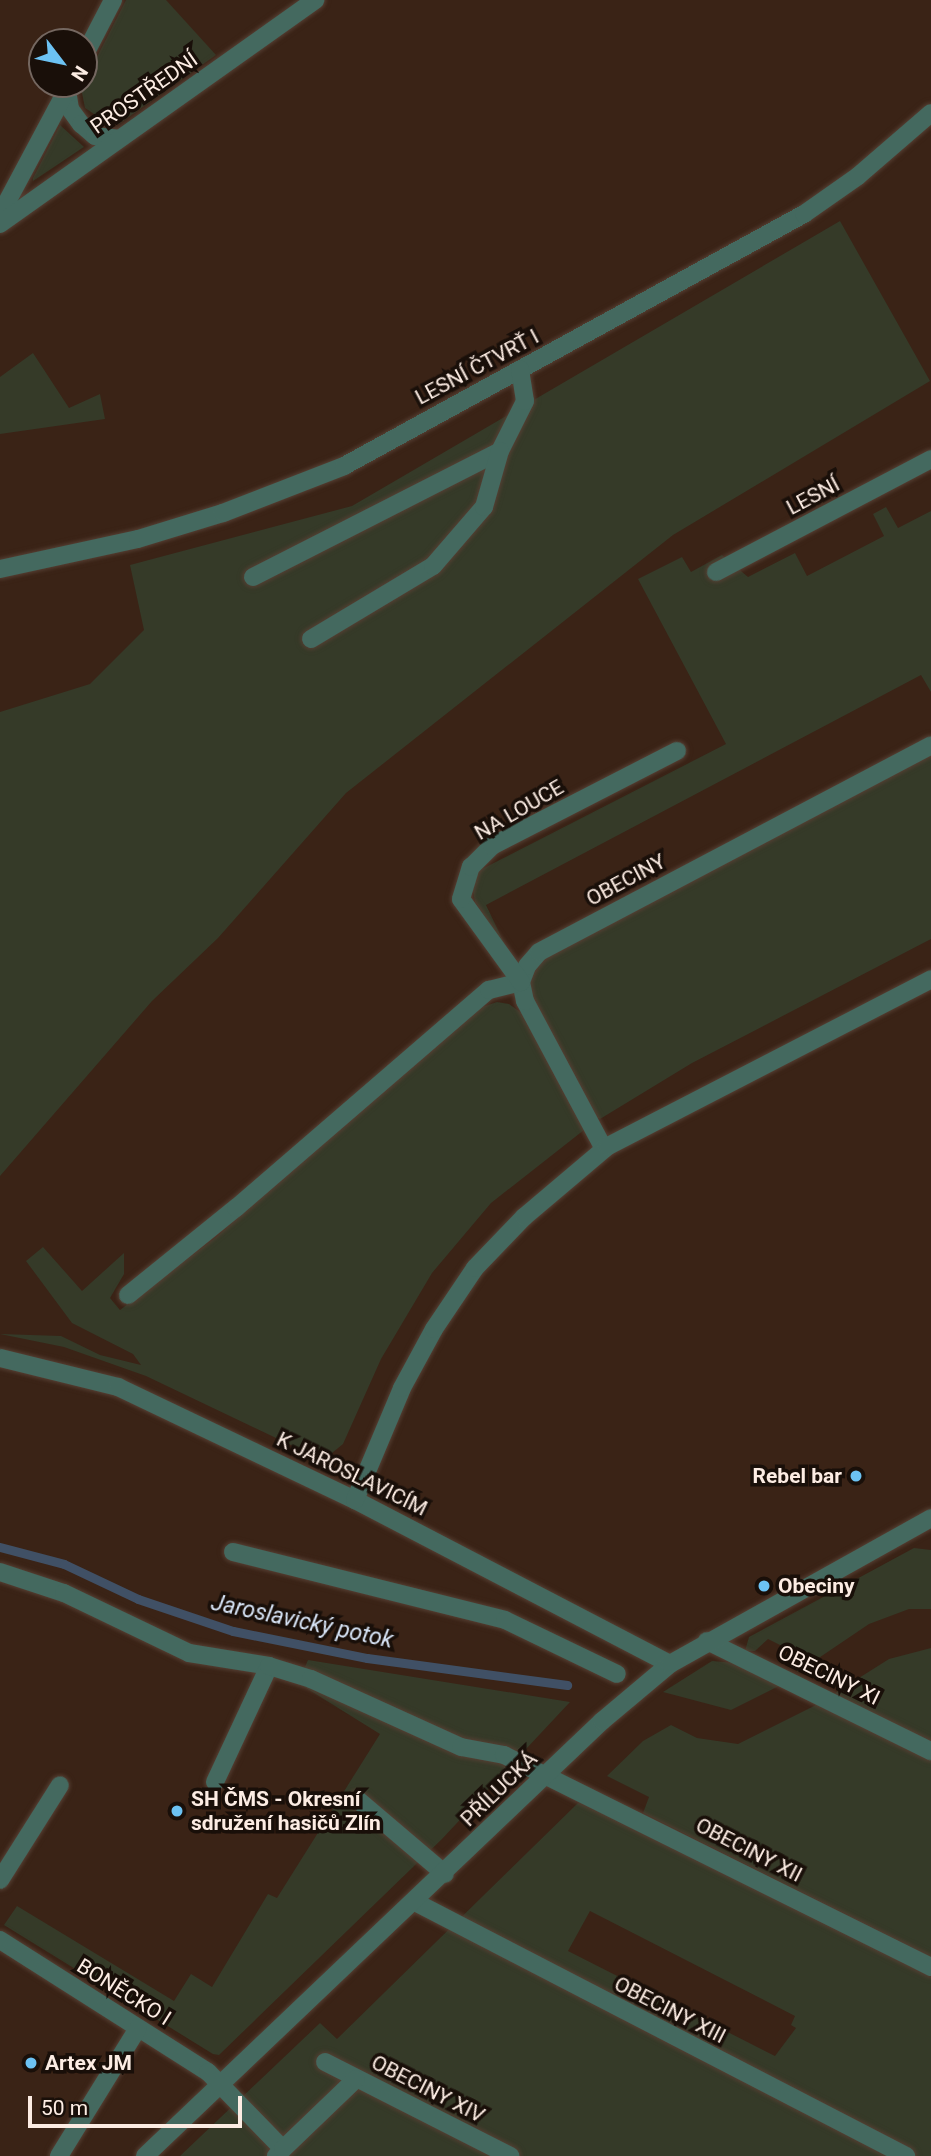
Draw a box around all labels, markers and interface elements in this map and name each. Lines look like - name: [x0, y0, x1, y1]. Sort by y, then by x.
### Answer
- north arrow: [28, 28, 98, 98]
- street label: PROSTŘEDNÍ: [86, 47, 202, 139]
- text: N: [66, 62, 93, 85]
- street label: LESNÍ ČTVRŤ I: [411, 324, 543, 410]
- street label: LESNÍ: [782, 472, 844, 520]
- street label: NA LOUCE: [470, 774, 568, 846]
- street label: OBECINY: [582, 849, 670, 911]
- street label: K JAROSLAVICÍM: [273, 1427, 431, 1521]
- place label: Rebel bar: [753, 1463, 842, 1489]
- marker: Rebel bar: [848, 1468, 864, 1484]
- place label: Obeciny: [778, 1573, 854, 1599]
- marker: Obeciny: [756, 1578, 772, 1594]
- water label: Jaroslavický potok: [209, 1589, 395, 1655]
- street label: OBECINY XI: [774, 1640, 884, 1710]
- street label: PŘÍLUCKÁ: [455, 1746, 543, 1832]
- place label: SH ČMS - Okresní sdružení hasičů Zlín: [191, 1786, 381, 1836]
- marker: SH ČMS - Okresní sdružení hasičů Zlín: [169, 1803, 185, 1819]
- street label: OBECINY XII: [692, 1812, 806, 1888]
- street label: BONĚCKO I: [72, 1953, 176, 2031]
- street label: OBECINY XIII: [610, 1971, 730, 2049]
- place label: Artex JM: [45, 2050, 132, 2076]
- street label: OBECINY XIV: [367, 2050, 489, 2128]
- marker: Artex JM: [23, 2055, 39, 2071]
- scale bar: [32, 2082, 245, 2126]
- text: 50 m: [41, 2096, 88, 2120]

